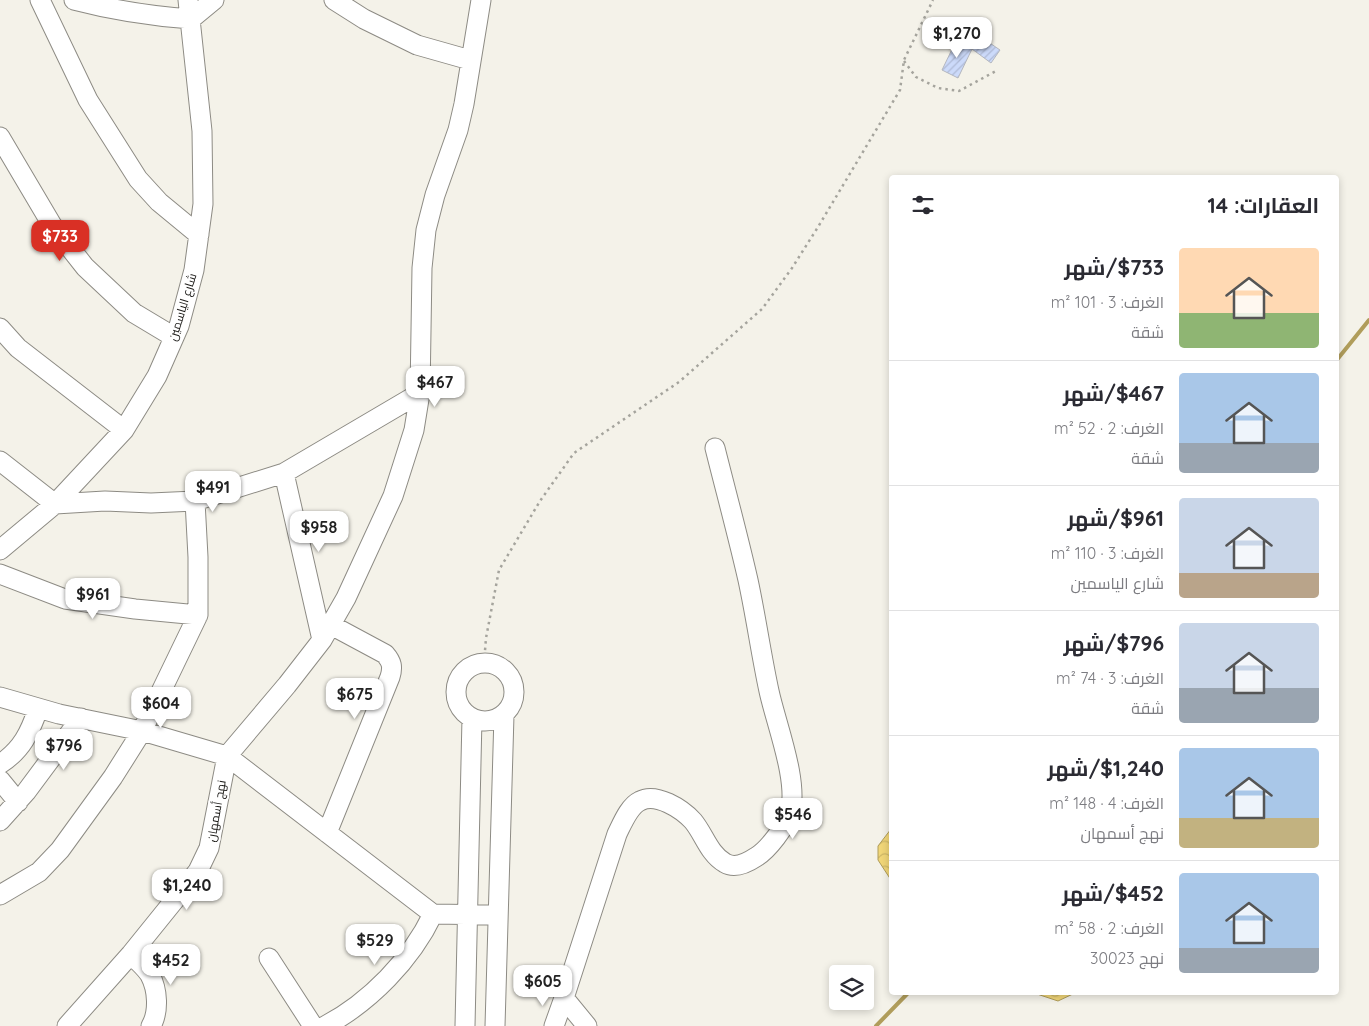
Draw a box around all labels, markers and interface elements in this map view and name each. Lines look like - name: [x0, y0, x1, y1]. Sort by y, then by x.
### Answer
- pin: $1,270: [916, 17, 998, 59]
- text: $1,270: [933, 23, 981, 43]
- icon: filters: [909, 191, 937, 219]
- text: العقارات: 14: [1208, 192, 1319, 218]
- pin: $733: [30, 220, 90, 262]
- text: $733: [42, 226, 78, 246]
- text: $733/شهر: [1064, 254, 1164, 280]
- icon: home: [1219, 268, 1279, 328]
- street label: شارع الياسمين: [165, 271, 200, 343]
- text: الغرف: 3 · 101 m²: [1051, 292, 1164, 312]
- text: شقة: [1131, 322, 1164, 342]
- pin: $467: [405, 366, 465, 408]
- text: $467: [417, 372, 453, 392]
- text: $467/شهر: [1063, 380, 1164, 406]
- icon: home: [1219, 393, 1279, 453]
- text: الغرف: 2 · 52 m²: [1054, 418, 1164, 438]
- text: شقة: [1131, 448, 1164, 468]
- pin: $491: [183, 470, 243, 513]
- text: $491: [196, 477, 230, 497]
- text: $961/شهر: [1067, 505, 1164, 531]
- pin: $958: [289, 510, 349, 553]
- text: $958: [301, 517, 337, 537]
- icon: home: [1219, 518, 1279, 578]
- text: الغرف: 3 · 110 m²: [1051, 543, 1164, 563]
- text: شارع الياسمين: [1071, 573, 1164, 593]
- pin: $961: [63, 578, 123, 620]
- text: $961: [76, 584, 110, 604]
- text: $796/شهر: [1063, 630, 1164, 656]
- icon: home: [1219, 643, 1279, 703]
- text: الغرف: 3 · 74 m²: [1056, 668, 1164, 688]
- pin: $675: [325, 678, 385, 720]
- text: $675: [337, 684, 373, 704]
- pin: $604: [131, 686, 191, 729]
- text: $604: [142, 693, 180, 713]
- text: شقة: [1131, 698, 1164, 718]
- pin: $796: [34, 728, 94, 771]
- text: $796: [46, 735, 82, 755]
- text: $1,240/شهر: [1047, 755, 1164, 781]
- icon: home: [1219, 768, 1279, 828]
- street label: نهج أسمهان: [203, 779, 230, 843]
- text: الغرف: 4 · 148 m²: [1049, 793, 1164, 813]
- pin: $546: [763, 798, 823, 840]
- text: $546: [774, 804, 812, 824]
- text: نهج أسمهان: [1080, 823, 1164, 843]
- pin: $1,240: [146, 868, 228, 911]
- text: $1,240: [163, 875, 211, 895]
- text: $452/شهر: [1062, 880, 1164, 906]
- icon: home: [1219, 893, 1279, 953]
- text: الغرف: 2 · 58 m²: [1054, 918, 1164, 938]
- pin: $529: [345, 924, 405, 966]
- text: $529: [357, 930, 393, 950]
- pin: $452: [141, 944, 201, 986]
- text: نهج 30023: [1090, 948, 1164, 968]
- text: $452: [152, 950, 190, 970]
- pin: $605: [513, 964, 573, 1007]
- map controls: [829, 965, 874, 1010]
- button: layers: [829, 965, 874, 1010]
- text: $605: [524, 971, 562, 991]

